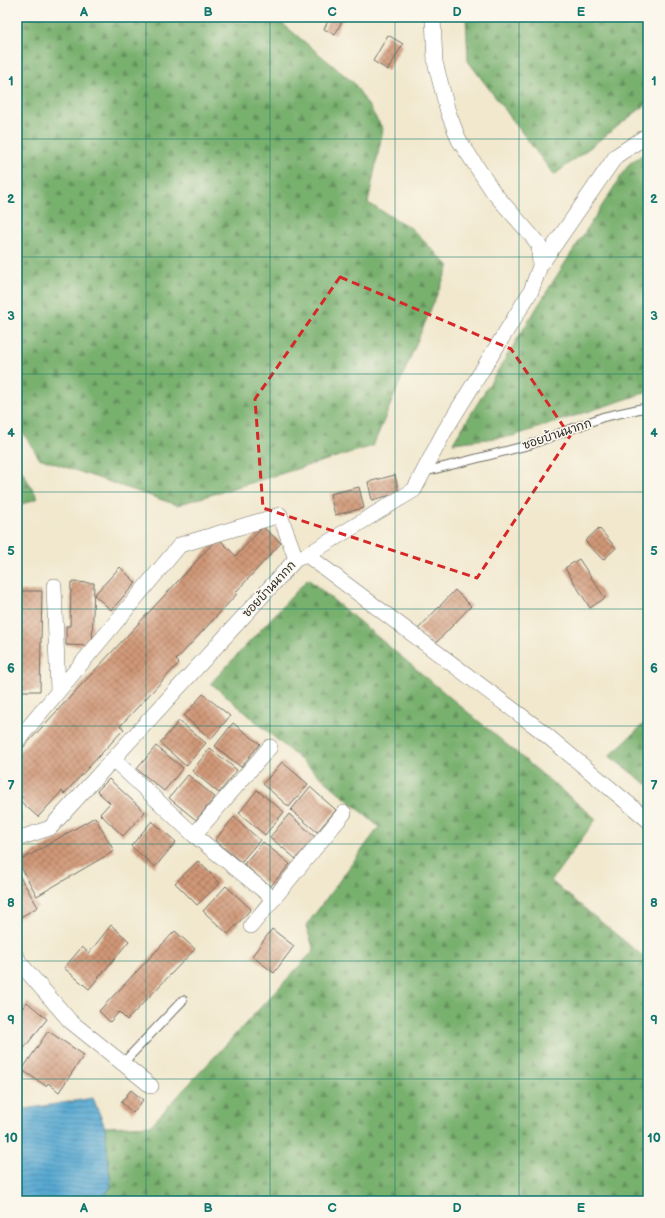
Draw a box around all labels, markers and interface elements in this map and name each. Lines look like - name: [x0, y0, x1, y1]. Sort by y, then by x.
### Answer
- text: A: [79, 4, 88, 20]
- text: B: [203, 4, 213, 20]
- text: C: [327, 4, 337, 20]
- text: D: [452, 4, 462, 20]
- text: E: [577, 4, 586, 20]
- text: 1: [8, 73, 14, 89]
- text: 1: [651, 73, 657, 89]
- text: 2: [7, 191, 15, 207]
- text: 2: [650, 191, 658, 207]
- text: 3: [7, 308, 15, 324]
- text: 3: [650, 308, 658, 324]
- street label: ซอยบ้านนากก: [521, 416, 594, 453]
- text: 4: [7, 425, 15, 441]
- text: 4: [650, 425, 658, 441]
- text: 5: [7, 543, 15, 559]
- text: 5: [650, 543, 658, 559]
- street label: ซอยบ้านนากก: [239, 558, 299, 621]
- text: 6: [7, 660, 15, 676]
- text: 6: [650, 660, 658, 676]
- text: 7: [7, 778, 15, 794]
- text: 7: [650, 778, 658, 794]
- text: 8: [7, 895, 15, 911]
- text: 8: [650, 895, 658, 911]
- text: 9: [7, 1012, 15, 1028]
- text: 9: [650, 1012, 658, 1028]
- text: 10: [4, 1130, 18, 1146]
- text: 10: [647, 1130, 661, 1146]
- text: A: [79, 1200, 88, 1216]
- text: B: [203, 1200, 213, 1216]
- text: C: [327, 1200, 337, 1216]
- text: D: [452, 1200, 462, 1216]
- text: E: [577, 1200, 586, 1216]

